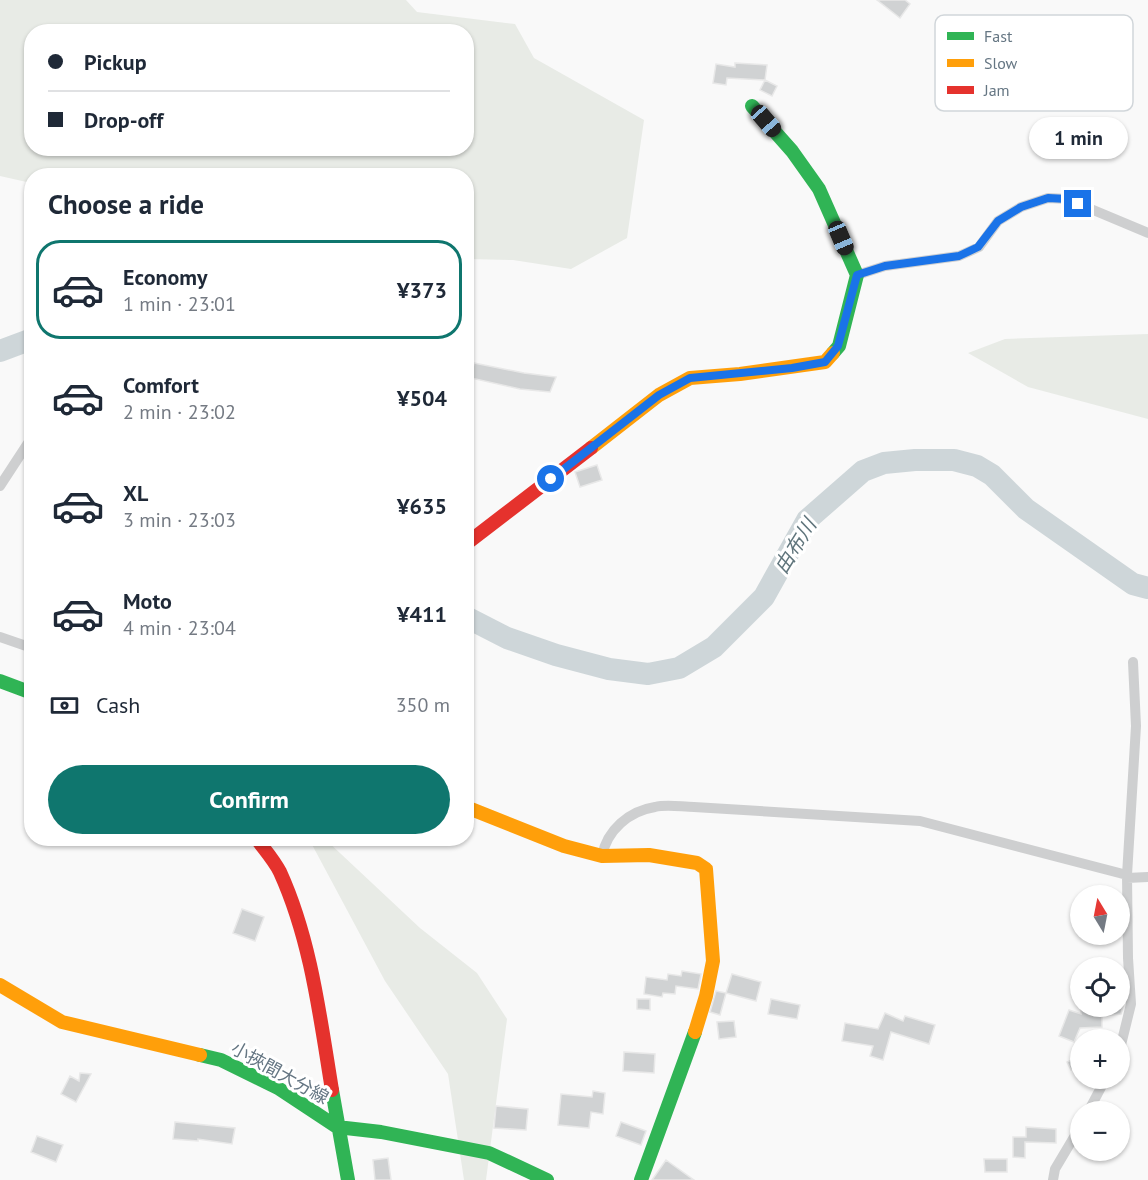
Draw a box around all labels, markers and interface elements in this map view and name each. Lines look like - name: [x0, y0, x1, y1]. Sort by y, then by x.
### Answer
- legend: [935, 15, 1133, 111]
- text: Fast: [984, 26, 1013, 46]
- text: Pickup: [84, 48, 147, 76]
- text: Slow: [984, 53, 1018, 73]
- text: Jam: [983, 80, 1010, 100]
- car: [747, 102, 785, 140]
- text: Drop-off: [84, 106, 163, 134]
- callout: 1 min: [1028, 117, 1128, 159]
- text: 1 min: [1054, 125, 1103, 151]
- text: Choose a ride: [48, 187, 204, 221]
- route end: [1064, 190, 1091, 217]
- car: [826, 218, 856, 258]
- icon: car: [51, 263, 105, 317]
- text: Economy: [123, 263, 207, 291]
- text: ¥373: [397, 276, 447, 304]
- text: 1 min · 23:01: [123, 291, 236, 317]
- icon: car: [51, 371, 105, 425]
- text: Comfort: [123, 371, 199, 399]
- text: ¥504: [397, 384, 447, 412]
- text: 2 min · 23:02: [123, 399, 236, 425]
- route start: [537, 465, 564, 492]
- icon: car: [51, 479, 105, 533]
- text: XL: [123, 479, 148, 507]
- text: ¥635: [397, 492, 447, 520]
- text: 3 min · 23:03: [123, 507, 236, 533]
- water label: 由布川: [768, 512, 823, 578]
- icon: car: [51, 587, 105, 641]
- text: Moto: [123, 587, 172, 615]
- text: ¥411: [397, 600, 447, 628]
- text: 4 min · 23:04: [123, 615, 236, 641]
- icon: cash: [48, 689, 81, 722]
- text: Cash: [96, 691, 140, 719]
- text: 350 m: [396, 692, 450, 718]
- button: Confirm: [48, 765, 450, 834]
- north arrow: [1070, 885, 1130, 945]
- map controls: [1070, 885, 1130, 1161]
- button: locate: [1070, 957, 1130, 1017]
- button: +: [1070, 1029, 1130, 1089]
- street label: 小挾間大分線: [227, 1036, 333, 1109]
- button: −: [1070, 1101, 1130, 1161]

